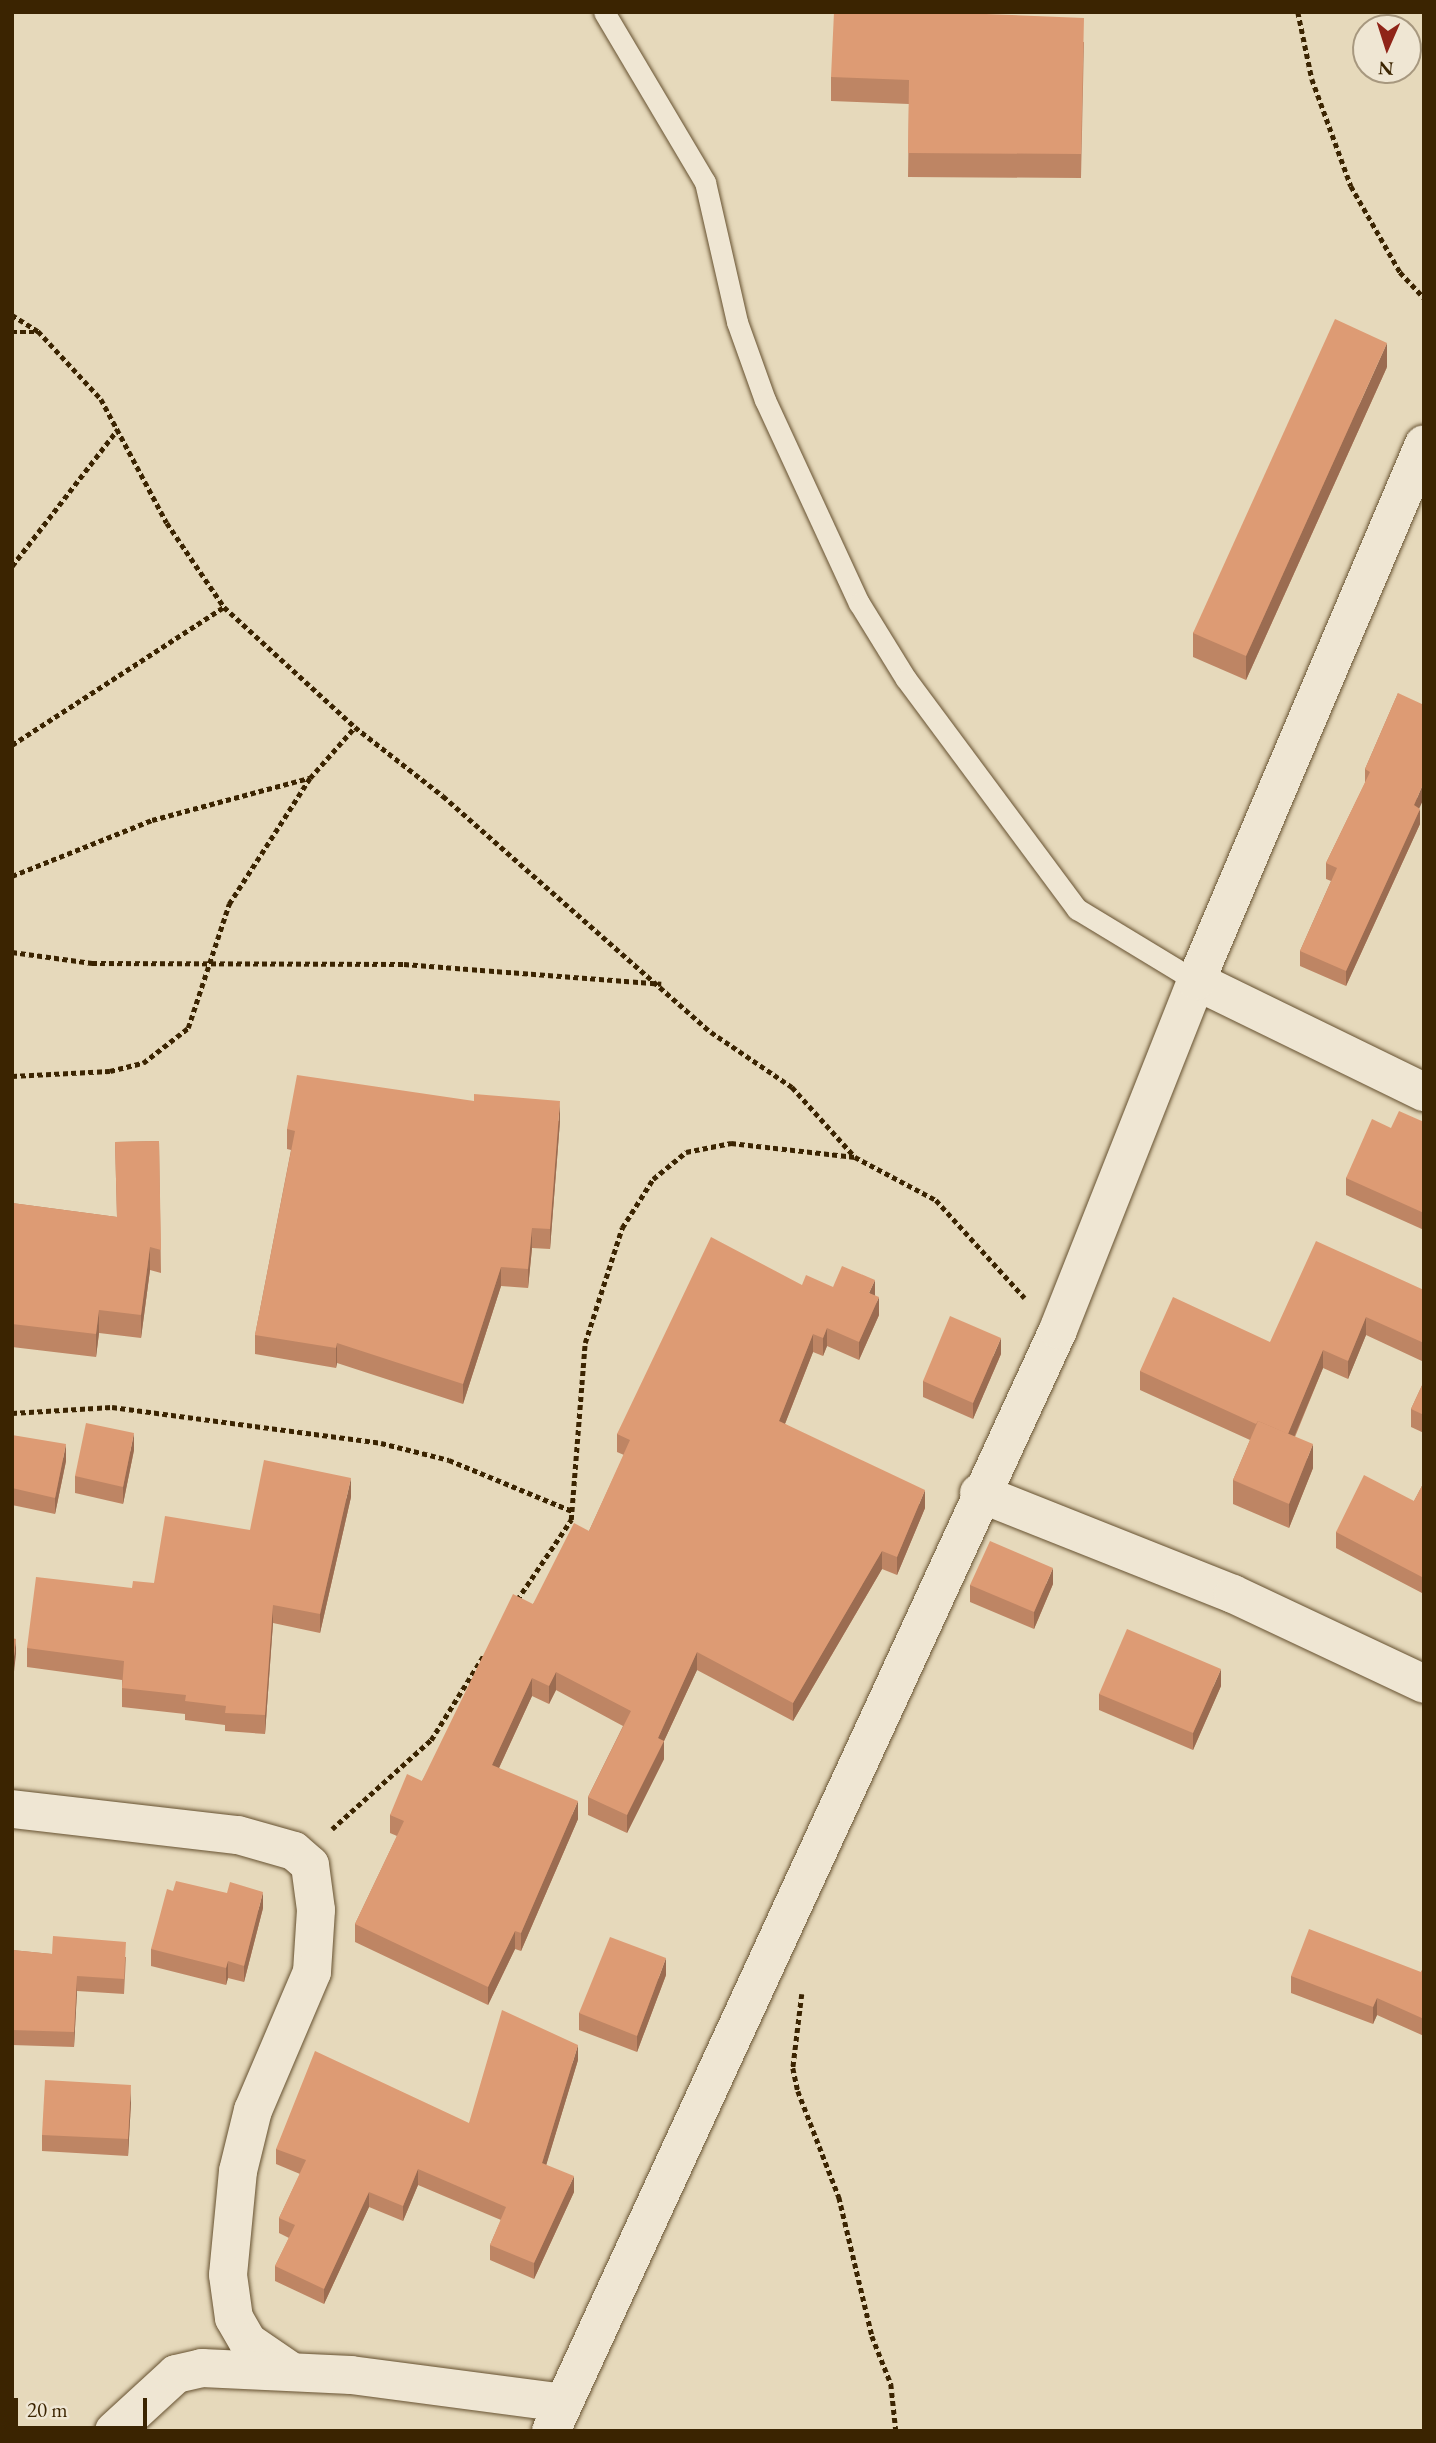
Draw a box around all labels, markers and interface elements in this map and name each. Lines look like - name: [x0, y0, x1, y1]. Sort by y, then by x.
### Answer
- north arrow: [1352, 14, 1422, 84]
- text: N: [1378, 56, 1394, 81]
- scale bar: [18, 2384, 150, 2428]
- text: 20 m: [27, 2396, 68, 2423]

